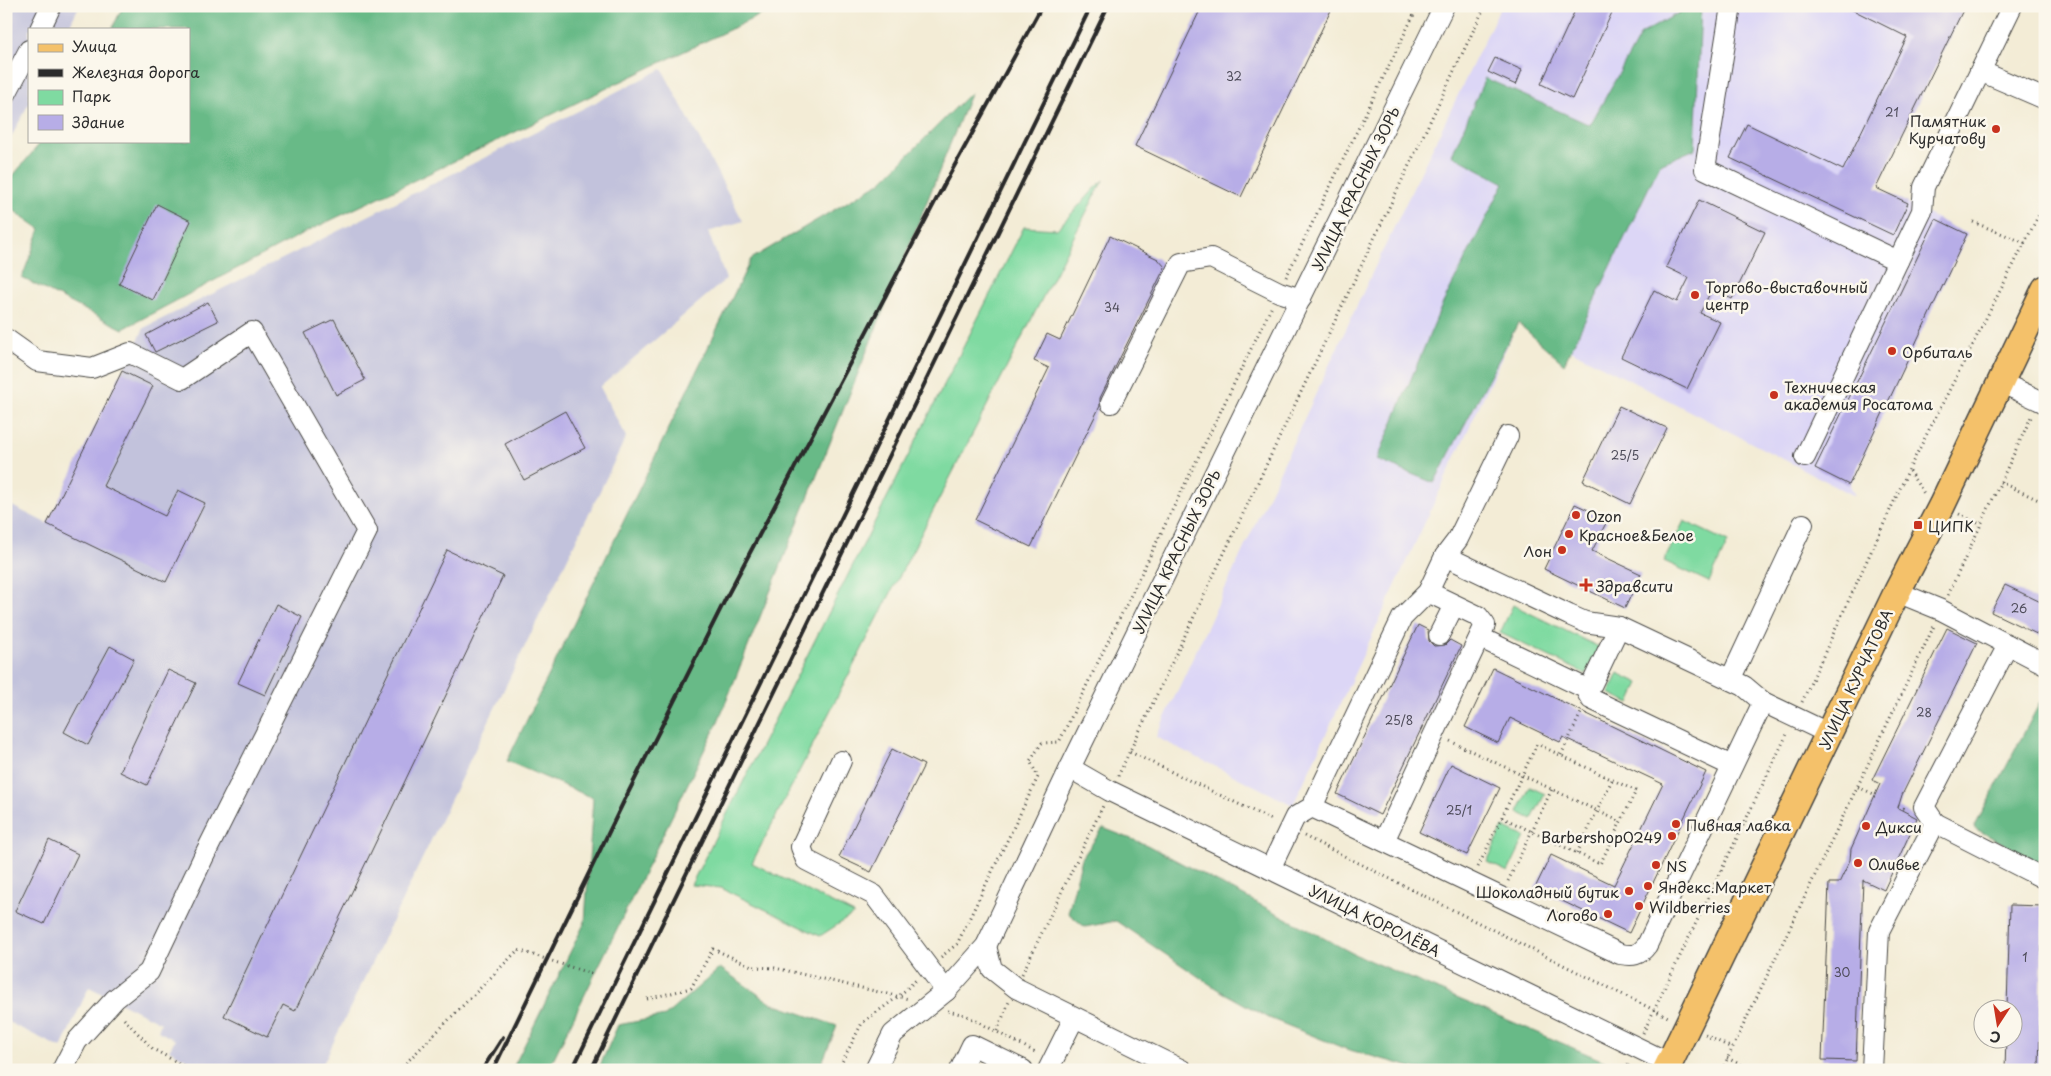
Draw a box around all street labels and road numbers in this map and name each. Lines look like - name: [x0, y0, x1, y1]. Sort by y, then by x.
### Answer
- street label: УЛИЦА КРАСНЫХ ЗОРЬ: [1305, 102, 1405, 274]
- street label: УЛИЦА КРАСНЫХ ЗОРЬ: [1126, 465, 1226, 637]
- street label: УЛИЦА КУРЧАТОВА: [1812, 605, 1898, 753]
- street label: УЛИЦА КОРОЛЁВА: [1306, 878, 1445, 962]

